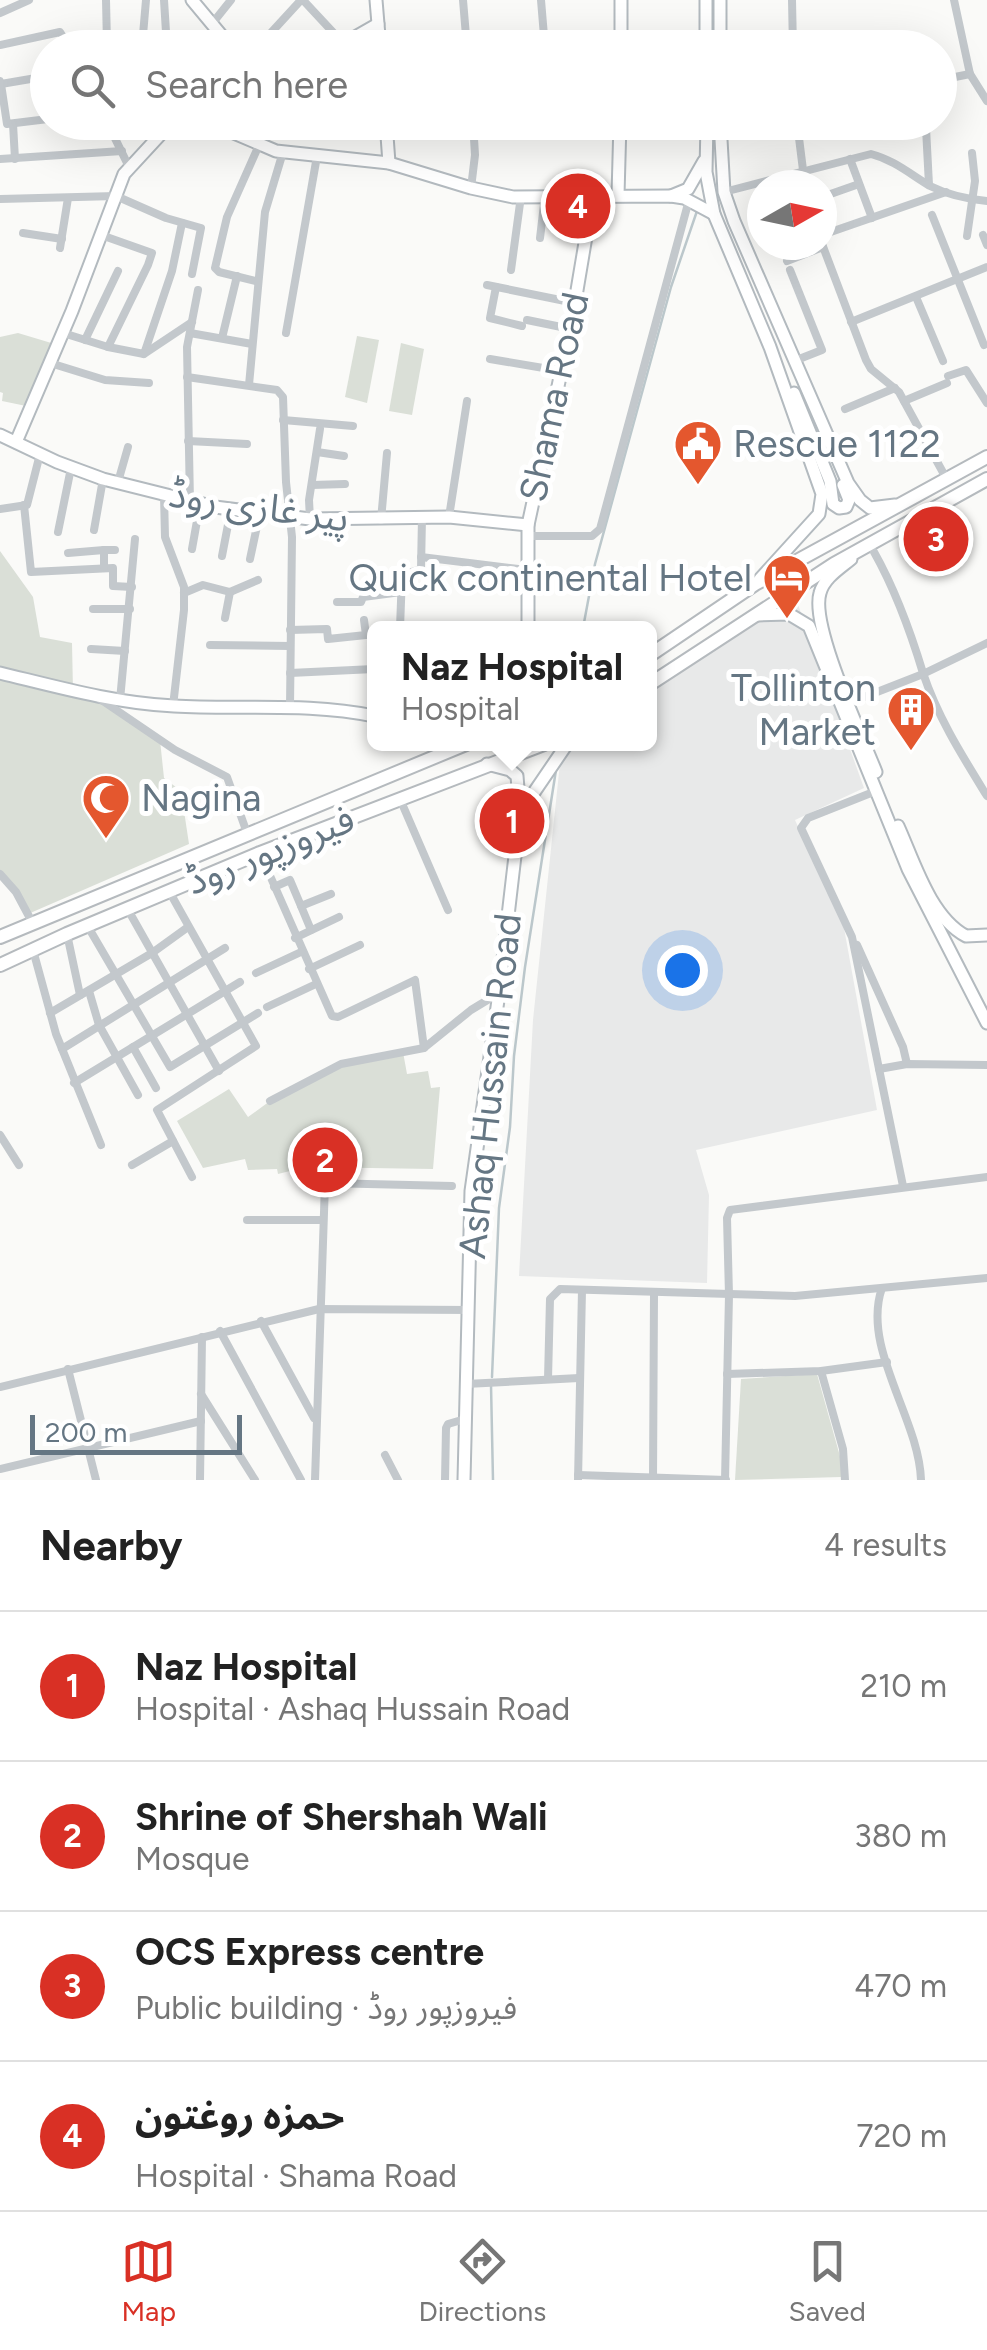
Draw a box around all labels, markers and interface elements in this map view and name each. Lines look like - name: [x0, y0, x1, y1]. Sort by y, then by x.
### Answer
- search box: [30, 30, 957, 140]
- icon: search: [65, 58, 120, 113]
- text: Search here: [145, 62, 348, 108]
- pin: 4: [546, 168, 610, 244]
- north arrow: [747, 170, 837, 260]
- street label: Shama Road: [509, 288, 599, 506]
- public building icon: Rescue 1122: [672, 418, 724, 486]
- place label: Rescue 1122: [733, 421, 941, 467]
- street label: پیر غازی روڈ: [166, 471, 352, 543]
- pin: 3: [904, 502, 968, 576]
- hotel icon: Quick continental Hotel: [761, 552, 813, 620]
- place label: Quick continental Hotel: [348, 555, 752, 601]
- popup: [367, 621, 657, 751]
- text: Naz Hospital: [401, 644, 623, 690]
- place label: Tollinton Market: [731, 665, 876, 755]
- building icon: Tollinton Market: [885, 684, 937, 752]
- text: Hospital: [401, 690, 520, 728]
- mosque icon: Nagina: [80, 772, 132, 840]
- place label: Nagina: [141, 775, 262, 821]
- pin: 1: [480, 784, 544, 858]
- street label: فیروزپور روڈ: [179, 795, 361, 906]
- street label: Ashaq Hussain Road: [449, 911, 531, 1261]
- your location: [657, 945, 708, 996]
- pin: 2: [292, 1122, 358, 1198]
- scale bar: [30, 1410, 242, 1454]
- text: 200 m: [45, 1415, 127, 1449]
- text: Nearby: [40, 1520, 182, 1571]
- text: 4 results: [824, 1526, 947, 1564]
- text: Naz Hospital: [135, 1644, 357, 1690]
- text: 1: [66, 1667, 79, 1705]
- text: 210 m: [860, 1667, 947, 1705]
- text: Hospital · Ashaq Hussain Road: [135, 1690, 570, 1728]
- text: Shrine of Shershah Wali: [135, 1794, 548, 1840]
- text: 2: [63, 1817, 82, 1855]
- text: 380 m: [854, 1817, 947, 1855]
- text: Mosque: [135, 1840, 249, 1878]
- text: OCS Express centre: [135, 1929, 484, 1975]
- text: 3: [64, 1967, 81, 2005]
- text: 470 m: [854, 1967, 947, 2005]
- text: Public building · فیروزپور روڈ: [135, 1989, 517, 2027]
- text: حمزه روغتون: [135, 2093, 344, 2139]
- text: 4: [62, 2117, 83, 2155]
- text: 720 m: [856, 2117, 947, 2155]
- text: Hospital · Shama Road: [135, 2157, 457, 2195]
- tab: Map: [121, 2234, 176, 2328]
- tab: Directions: [419, 2234, 546, 2328]
- tab: Saved: [789, 2234, 866, 2328]

